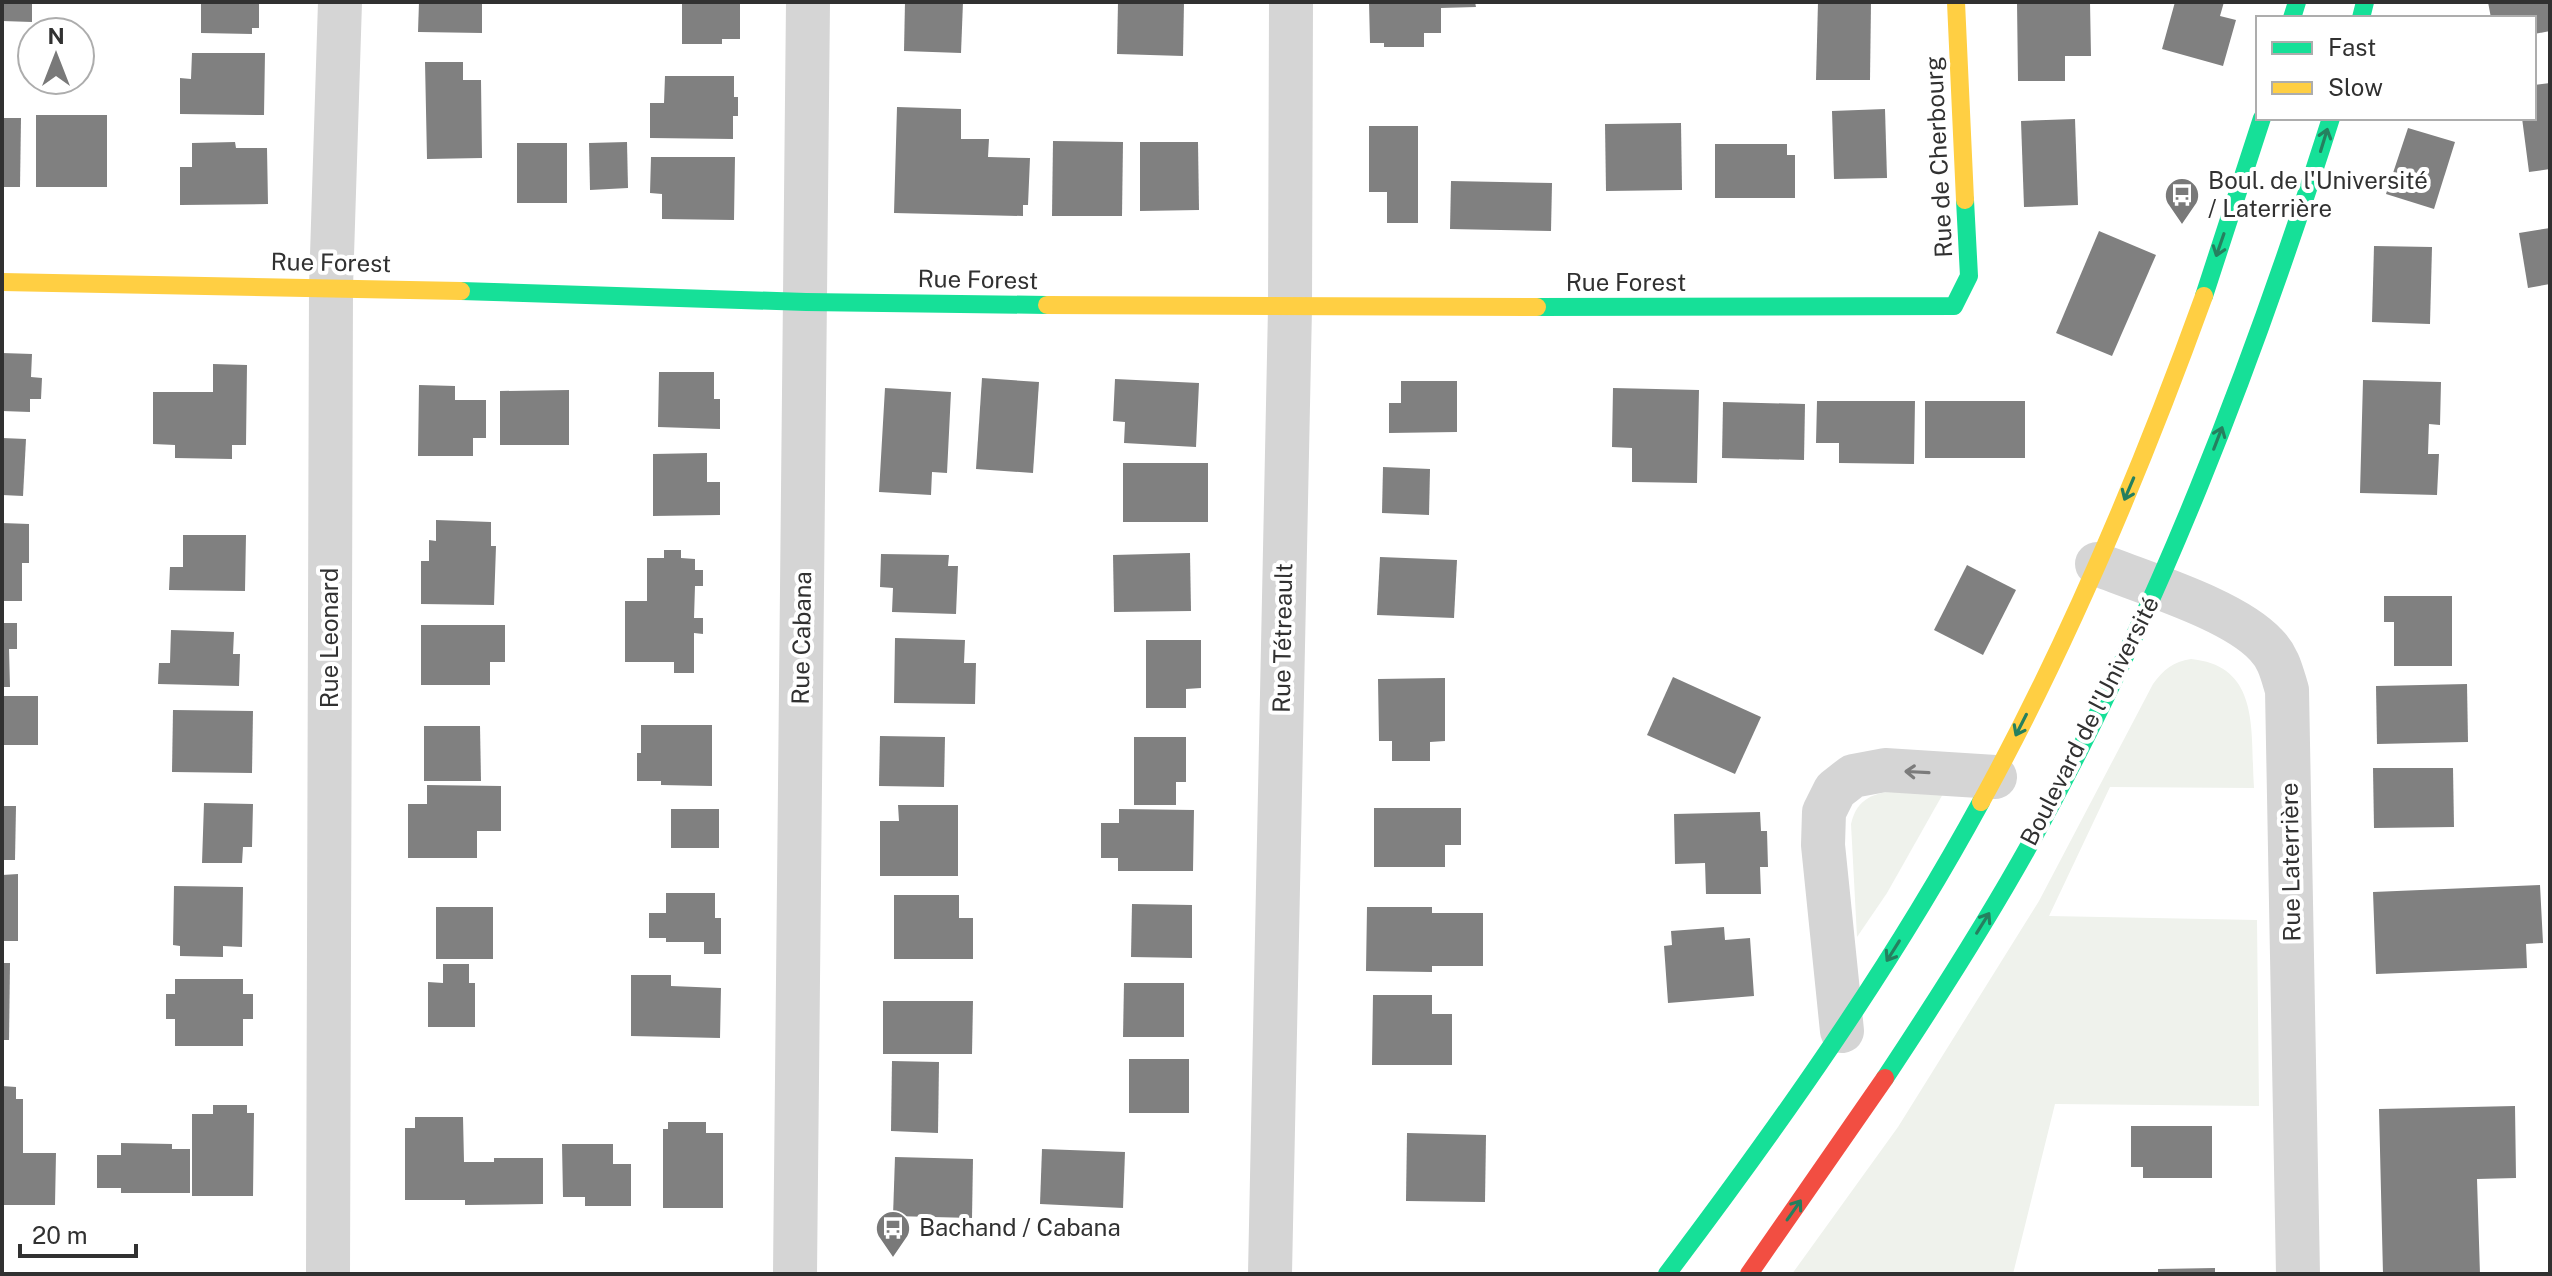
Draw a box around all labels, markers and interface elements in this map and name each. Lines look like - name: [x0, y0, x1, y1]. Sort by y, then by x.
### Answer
- north arrow: [16, 16, 96, 96]
- legend: [2256, 16, 2536, 120]
- text: N: [47, 23, 65, 49]
- text: Fast: [2328, 33, 2376, 61]
- street label: Rue de Cherbourg: [1919, 56, 1957, 259]
- text: Slow: [2328, 73, 2383, 101]
- one-way arrow: [2318, 128, 2332, 153]
- place label: Boul. de l'Université / Laterrière: [2208, 166, 2428, 222]
- bus stop icon: Boul. de l'Université / Laterrière: [2163, 176, 2201, 226]
- one-way arrow: [2212, 233, 2227, 258]
- street label: Rue Forest: [270, 247, 392, 277]
- street label: Rue Forest: [917, 264, 1039, 294]
- street label: Rue Forest: [1566, 268, 1686, 296]
- one-way arrow: [2212, 426, 2226, 450]
- one-way arrow: [2121, 476, 2135, 501]
- street label: Rue Tétreault: [1267, 563, 1297, 713]
- street label: Rue Leonard: [315, 568, 343, 708]
- street label: Rue Cabana: [786, 571, 816, 705]
- street label: Boulevard de l'Université: [2014, 591, 2164, 850]
- one-way arrow: [2013, 713, 2028, 737]
- one-way arrow: [1904, 764, 1931, 779]
- street label: Rue Laterrière: [2275, 782, 2305, 942]
- one-way arrow: [1976, 912, 1992, 935]
- one-way arrow: [1884, 939, 1900, 962]
- one-way arrow: [1786, 1200, 1802, 1222]
- scale bar: [20, 1208, 136, 1258]
- bus stop icon: Bachand / Cabana: [874, 1209, 912, 1259]
- place label: Bachand / Cabana: [919, 1213, 1121, 1241]
- text: 20 m: [32, 1221, 88, 1249]

